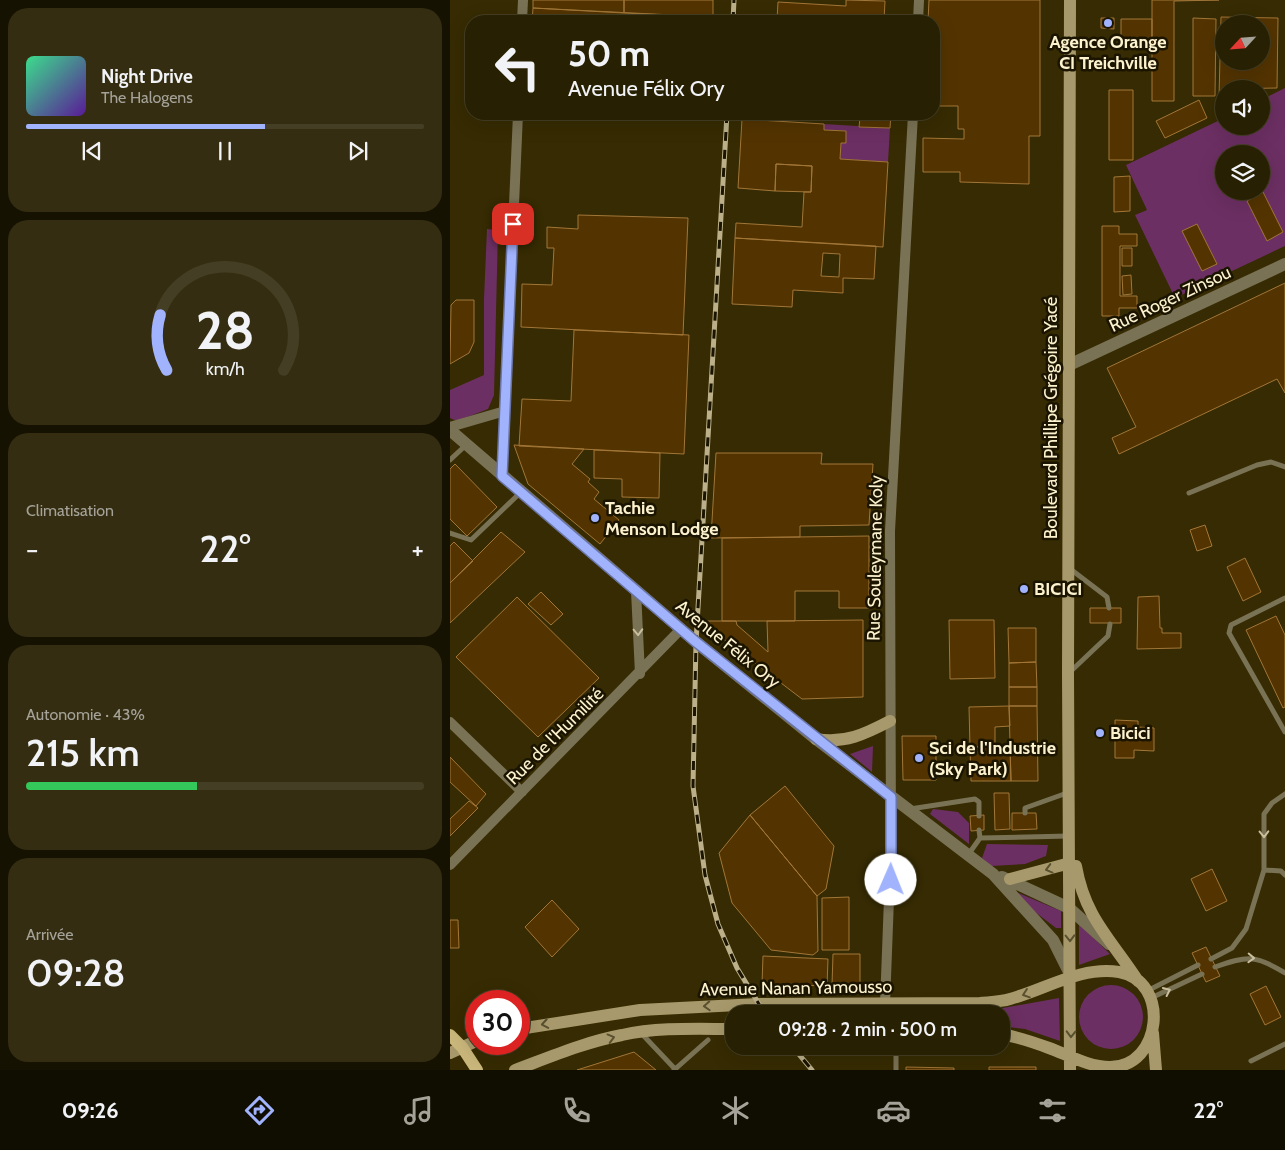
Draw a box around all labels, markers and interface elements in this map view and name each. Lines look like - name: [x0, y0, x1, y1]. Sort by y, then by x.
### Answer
- north arrow: [1215, 15, 1270, 70]
- map controls: [1215, 15, 1270, 200]
- marker: Agence Orange CI Treichville: [1102, 17, 1114, 29]
- place label: Agence Orange CI Treichville: [1049, 31, 1167, 74]
- text: 50 m: [568, 32, 650, 75]
- icon: left: [485, 35, 550, 100]
- text: Night Drive: [101, 65, 193, 88]
- text: Avenue Félix Ory: [568, 75, 725, 102]
- button: sound: [1215, 80, 1270, 135]
- text: The Halogens: [101, 88, 193, 107]
- icon: previous: [78, 137, 106, 165]
- icon: pause: [211, 137, 239, 165]
- icon: next: [344, 137, 372, 165]
- button: layers: [1215, 145, 1270, 200]
- pin: [492, 203, 534, 245]
- icon: arrive: [499, 210, 527, 238]
- street label: Rue Roger Zinsou: [1105, 261, 1235, 337]
- street label: Boulevard Phillipe Grégoire Yacé: [1040, 297, 1062, 539]
- text: 28: [196, 299, 254, 362]
- text: km/h: [205, 358, 245, 379]
- street label: Rue Souleymane Koly: [863, 475, 887, 641]
- place label: Tachie Menson Lodge: [605, 497, 718, 540]
- text: Climatisation: [26, 501, 114, 520]
- marker: Tachie Menson Lodge: [589, 512, 601, 524]
- text: 22°: [199, 525, 251, 572]
- text: −: [26, 532, 38, 566]
- text: +: [412, 532, 424, 566]
- place label: BICICI: [1034, 578, 1082, 600]
- marker: BICICI: [1018, 583, 1030, 595]
- street label: Avenue Félix Ory: [671, 595, 785, 693]
- one-way arrow: [633, 629, 643, 637]
- street label: Rue de l'Humilité: [502, 683, 608, 789]
- text: Autonomie · 43%: [26, 705, 145, 724]
- place label: Bicici: [1110, 722, 1151, 744]
- marker: Bicici: [1094, 727, 1106, 739]
- text: 215 km: [26, 729, 140, 776]
- place label: Sci de l'Industrie (Sky Park): [929, 737, 1056, 780]
- marker: Sci de l'Industrie (Sky Park): [913, 752, 925, 764]
- one-way arrow: [1259, 830, 1269, 838]
- position arrow: [864, 853, 916, 905]
- one-way arrow: [1044, 863, 1053, 874]
- text: Arrivée: [26, 925, 73, 944]
- one-way arrow: [1065, 934, 1075, 942]
- text: 09:28: [26, 949, 125, 996]
- one-way arrow: [1248, 953, 1256, 964]
- street label: Avenue Nanan Yamousso: [700, 975, 893, 1001]
- one-way arrow: [1162, 986, 1171, 997]
- one-way arrow: [1022, 988, 1030, 998]
- speed limit sign: 30: [465, 990, 530, 1055]
- one-way arrow: [702, 1001, 710, 1012]
- text: 09:28 · 2 min · 500 m: [778, 1018, 957, 1041]
- one-way arrow: [541, 1019, 550, 1029]
- one-way arrow: [1066, 1030, 1076, 1038]
- one-way arrow: [606, 1033, 615, 1043]
- icon: directions: [242, 1093, 277, 1128]
- icon: music: [401, 1093, 436, 1128]
- icon: phone: [559, 1093, 594, 1128]
- icon: climate: [718, 1093, 753, 1128]
- icon: car: [876, 1093, 911, 1128]
- icon: filters: [1035, 1093, 1070, 1128]
- text: 09:26: [62, 1097, 119, 1124]
- text: 22°: [1194, 1097, 1223, 1124]

